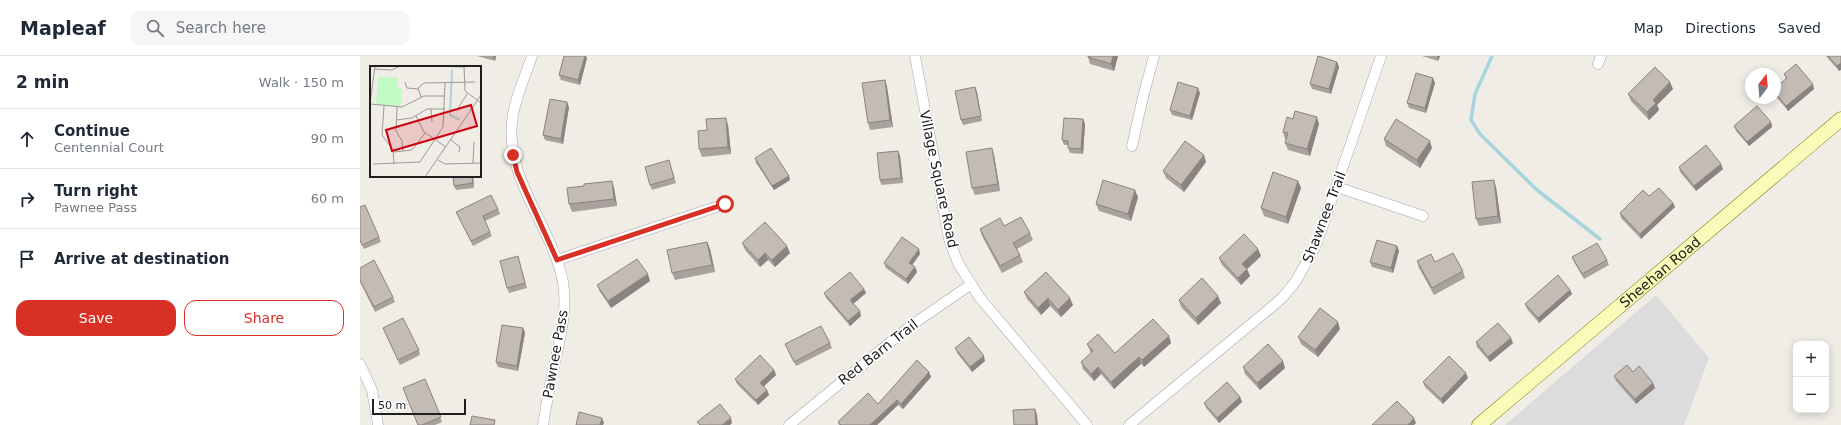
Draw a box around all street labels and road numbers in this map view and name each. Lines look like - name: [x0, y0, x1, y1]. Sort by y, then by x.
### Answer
- street label: Village Square Road: [917, 109, 961, 249]
- street label: Shawnee Trail: [1299, 169, 1349, 265]
- street label: Sheehan Road: [1616, 233, 1704, 311]
- street label: Pawnee Pass: [539, 309, 571, 399]
- street label: Red Barn Trail: [835, 316, 921, 388]

